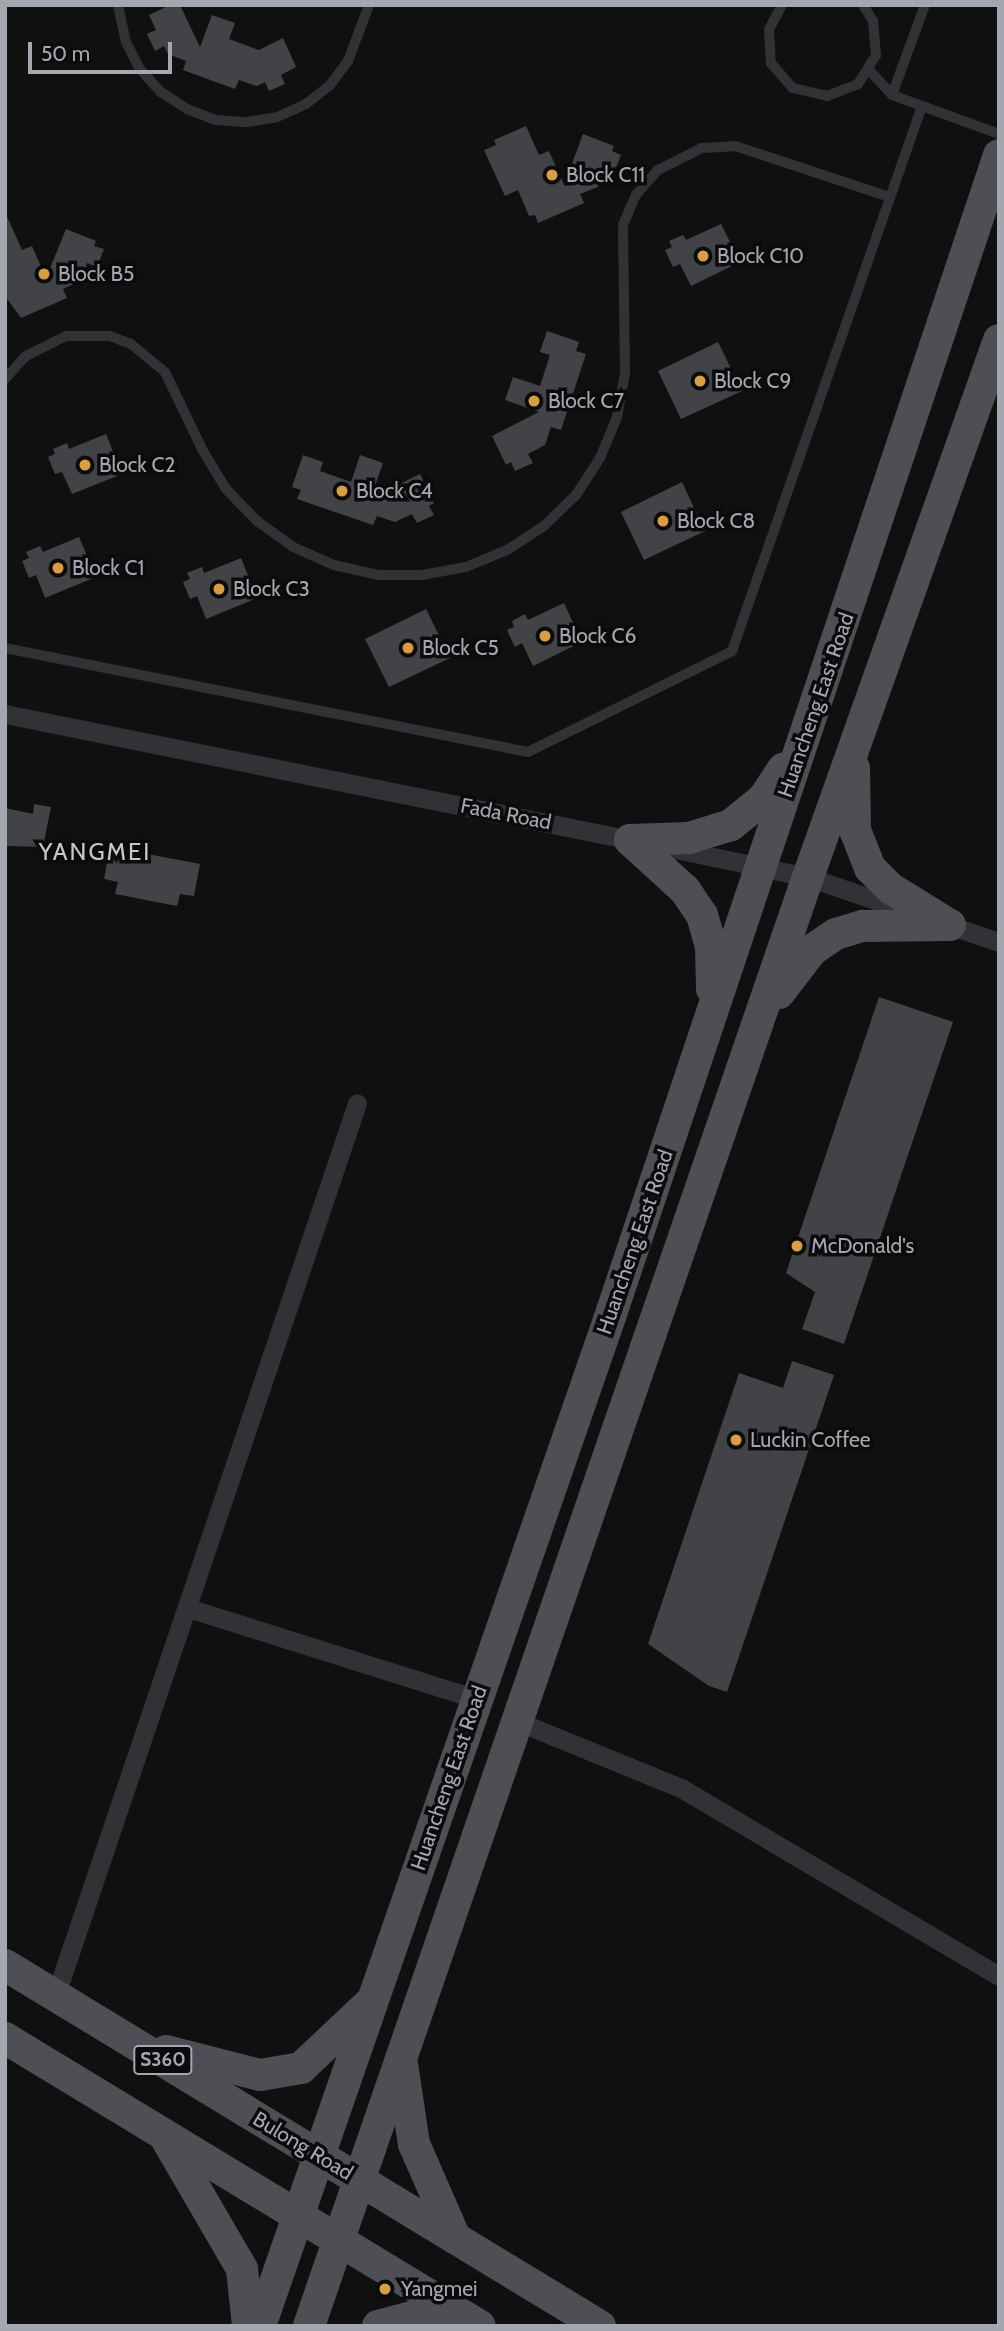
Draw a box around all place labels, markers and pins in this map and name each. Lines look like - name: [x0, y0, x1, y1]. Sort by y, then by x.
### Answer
- place label: Block C11: [566, 162, 645, 188]
- marker: Block C11: [544, 167, 560, 183]
- place label: Block C10: [717, 243, 804, 269]
- marker: Block C10: [695, 248, 711, 264]
- place label: Block B5: [58, 261, 134, 287]
- marker: Block B5: [36, 266, 52, 282]
- place label: Block C9: [714, 368, 791, 394]
- marker: Block C9: [692, 373, 708, 389]
- place label: Block C7: [548, 388, 624, 414]
- marker: Block C7: [526, 393, 542, 409]
- place label: Block C2: [99, 452, 175, 478]
- marker: Block C2: [77, 457, 93, 473]
- place label: Block C4: [356, 478, 433, 504]
- marker: Block C4: [334, 483, 350, 499]
- place label: Block C8: [677, 508, 755, 534]
- marker: Block C8: [655, 513, 671, 529]
- place label: Block C1: [72, 555, 144, 581]
- marker: Block C1: [50, 560, 66, 576]
- place label: Block C3: [233, 576, 310, 602]
- marker: Block C3: [211, 581, 227, 597]
- place label: Block C6: [559, 623, 636, 649]
- marker: Block C6: [537, 628, 553, 644]
- place label: Block C5: [422, 635, 499, 661]
- marker: Block C5: [400, 640, 416, 656]
- place label: McDonald's: [811, 1233, 914, 1259]
- marker: McDonald's: [789, 1238, 805, 1254]
- place label: Luckin Coffee: [750, 1427, 871, 1453]
- marker: Luckin Coffee: [728, 1432, 744, 1448]
- place label: Yangmei: [401, 2276, 477, 2302]
- marker: Yangmei: [375, 2279, 395, 2299]

